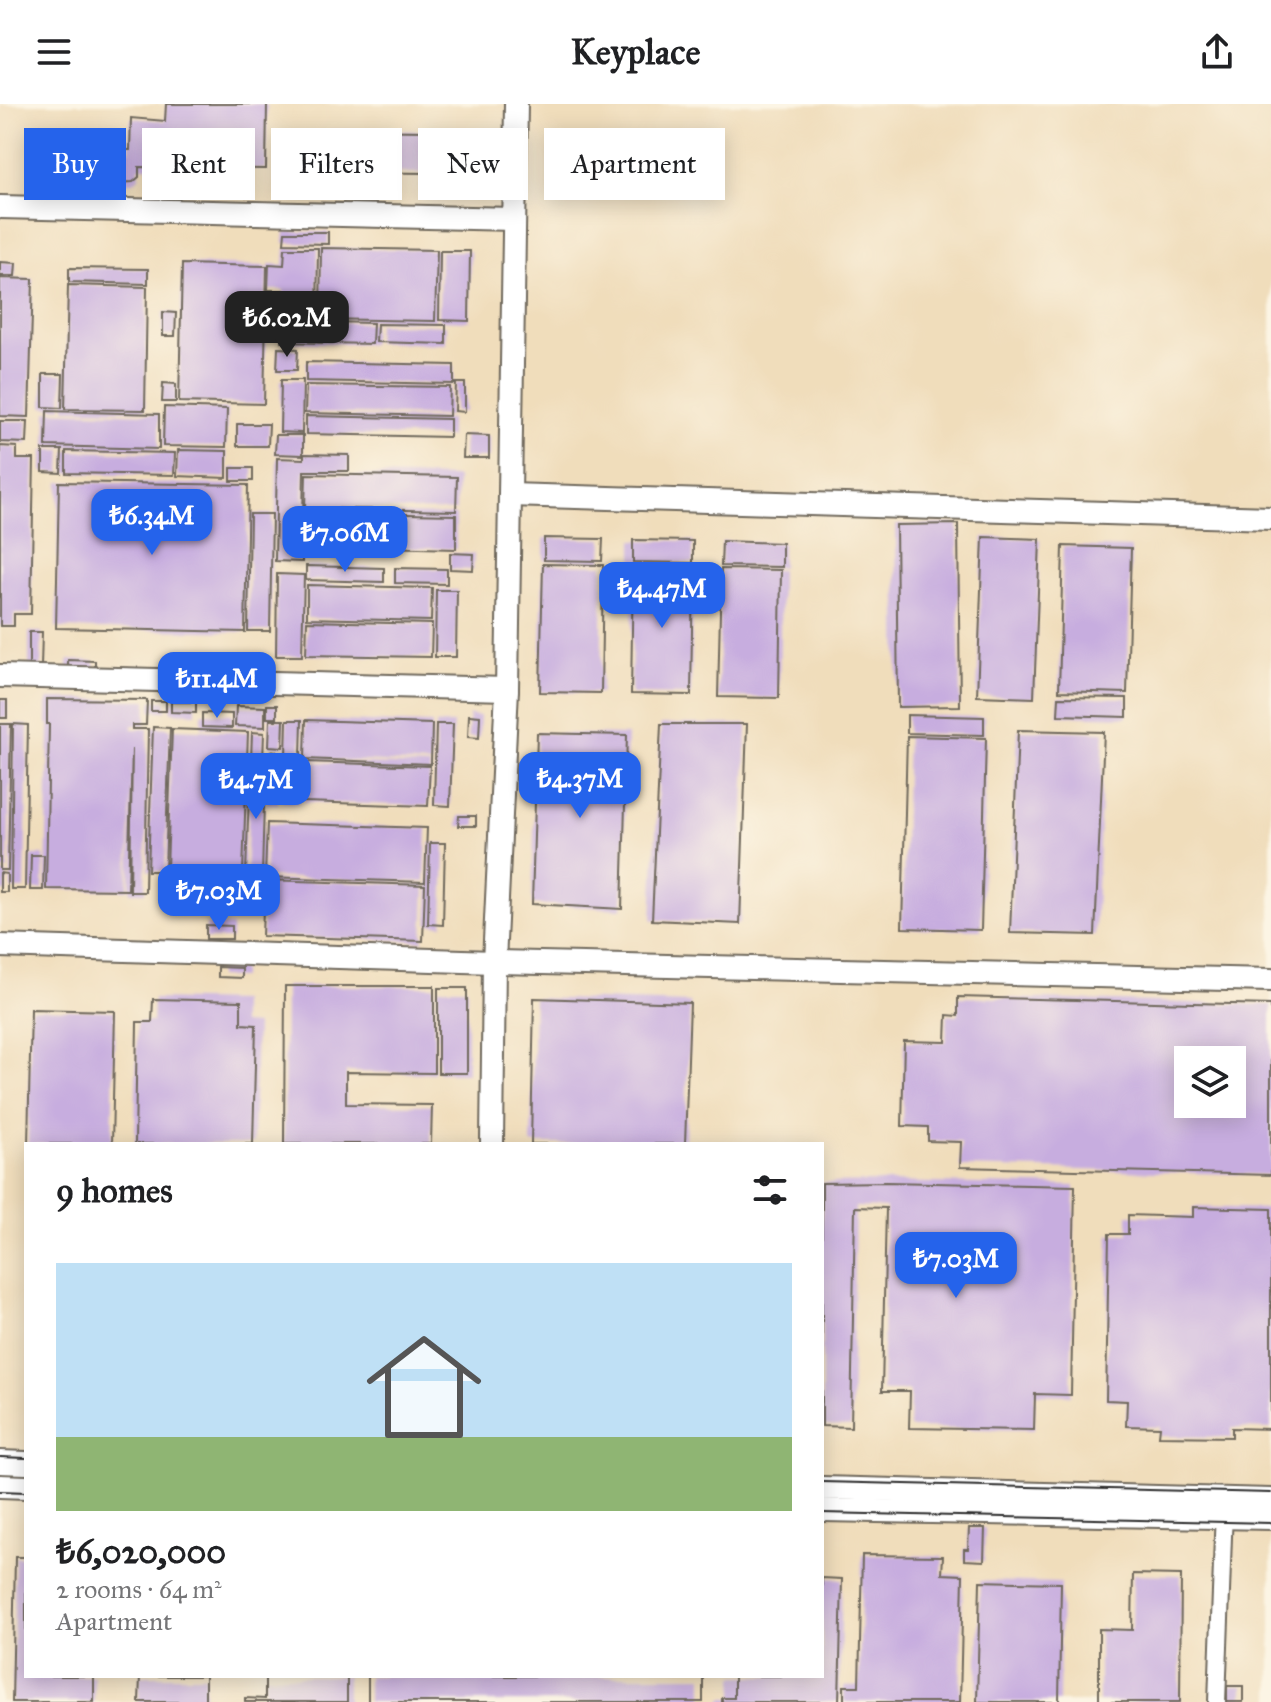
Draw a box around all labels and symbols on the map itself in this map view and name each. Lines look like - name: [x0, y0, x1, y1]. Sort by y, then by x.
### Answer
- pin: ₺6.02M: [222, 291, 352, 359]
- pin: ₺6.34M: [87, 489, 217, 557]
- pin: ₺7.06M: [280, 506, 410, 574]
- pin: ₺4.47M: [597, 562, 727, 630]
- pin: ₺11.4M: [152, 652, 282, 720]
- pin: ₺4.37M: [515, 752, 645, 820]
- pin: ₺4.7M: [200, 753, 312, 821]
- pin: ₺7.03M: [154, 864, 284, 932]
- pin: ₺7.03M: [891, 1232, 1021, 1300]

